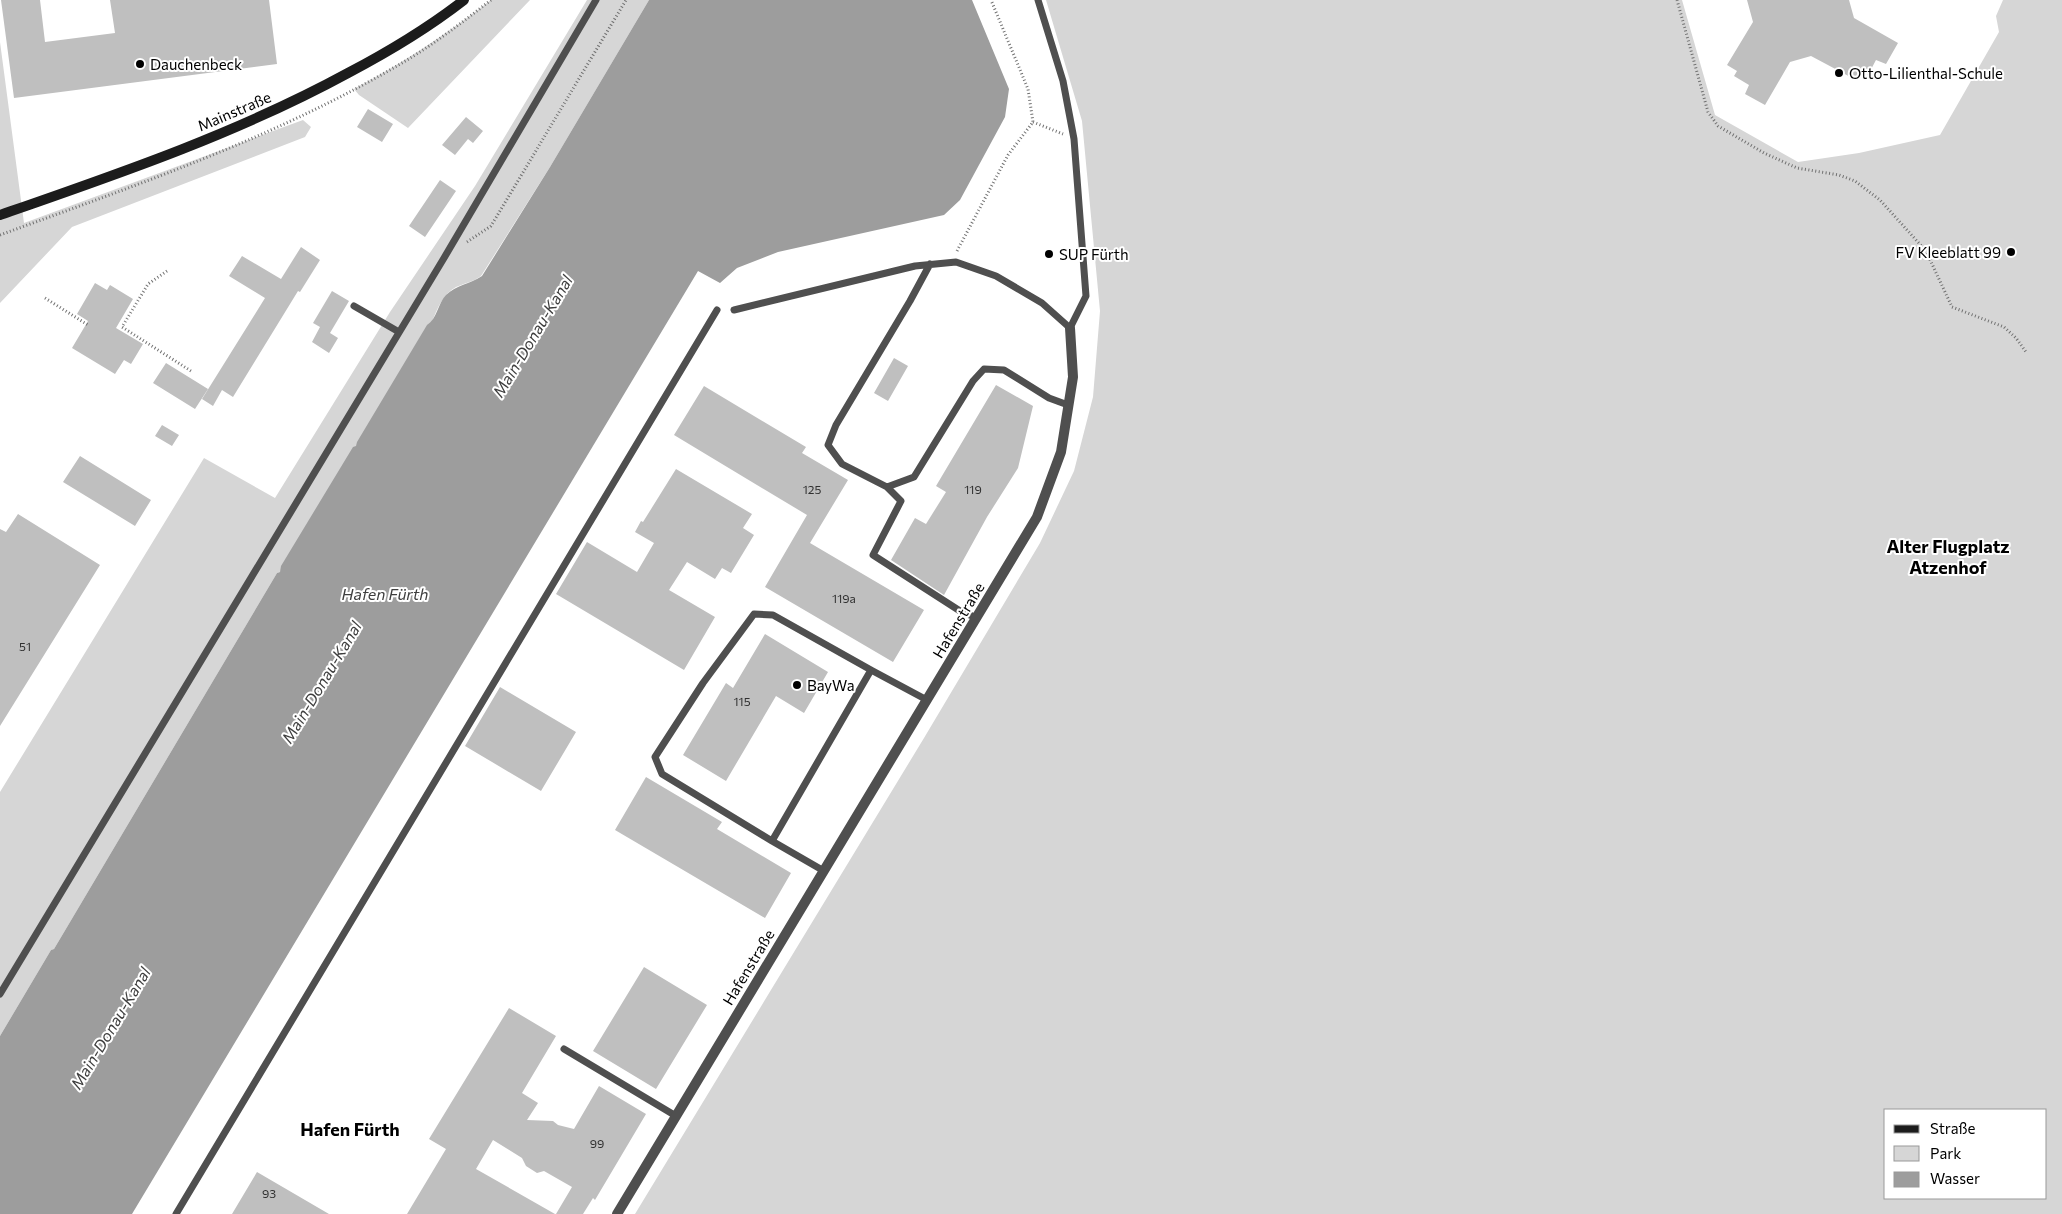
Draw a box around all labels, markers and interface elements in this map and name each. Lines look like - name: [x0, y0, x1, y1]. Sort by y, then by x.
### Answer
- place label: Dauchenbeck: [150, 55, 242, 73]
- marker: Dauchenbeck: [134, 58, 146, 70]
- place label: Otto-Lilienthal-Schule: [1849, 64, 2003, 82]
- marker: Otto-Lilienthal-Schule: [1833, 67, 1845, 79]
- street label: Mainstraße: [195, 87, 274, 135]
- place label: FV Kleeblatt 99: [1896, 243, 2001, 261]
- place label: SUP Fürth: [1059, 245, 1129, 263]
- marker: FV Kleeblatt 99: [2005, 246, 2017, 258]
- marker: SUP Fürth: [1043, 248, 1055, 260]
- water label: Main-Donau-Kanal: [488, 271, 576, 400]
- house number: 125: [803, 482, 821, 496]
- house number: 119: [964, 482, 982, 496]
- district label: Alter Flugplatz Atzenhof: [1886, 535, 2010, 578]
- street label: Hafenstraße: [928, 579, 988, 661]
- water label: Hafen Fürth: [342, 584, 428, 603]
- house number: 119a: [832, 591, 856, 605]
- water label: Main-Donau-Kanal: [277, 617, 365, 746]
- house number: 51: [19, 639, 31, 653]
- place label: BayWa: [807, 676, 854, 694]
- marker: BayWa: [791, 679, 803, 691]
- house number: 115: [733, 694, 751, 708]
- street label: Hafenstraße: [718, 926, 778, 1008]
- water label: Main-Donau-Kanal: [66, 963, 154, 1092]
- legend: [1884, 1109, 2047, 1199]
- district label: Hafen Fürth: [300, 1118, 400, 1140]
- text: Straße: [1930, 1119, 1976, 1137]
- house number: 99: [590, 1136, 604, 1150]
- text: Park: [1930, 1144, 1961, 1162]
- text: Wasser: [1930, 1169, 1980, 1187]
- house number: 93: [262, 1186, 276, 1200]

